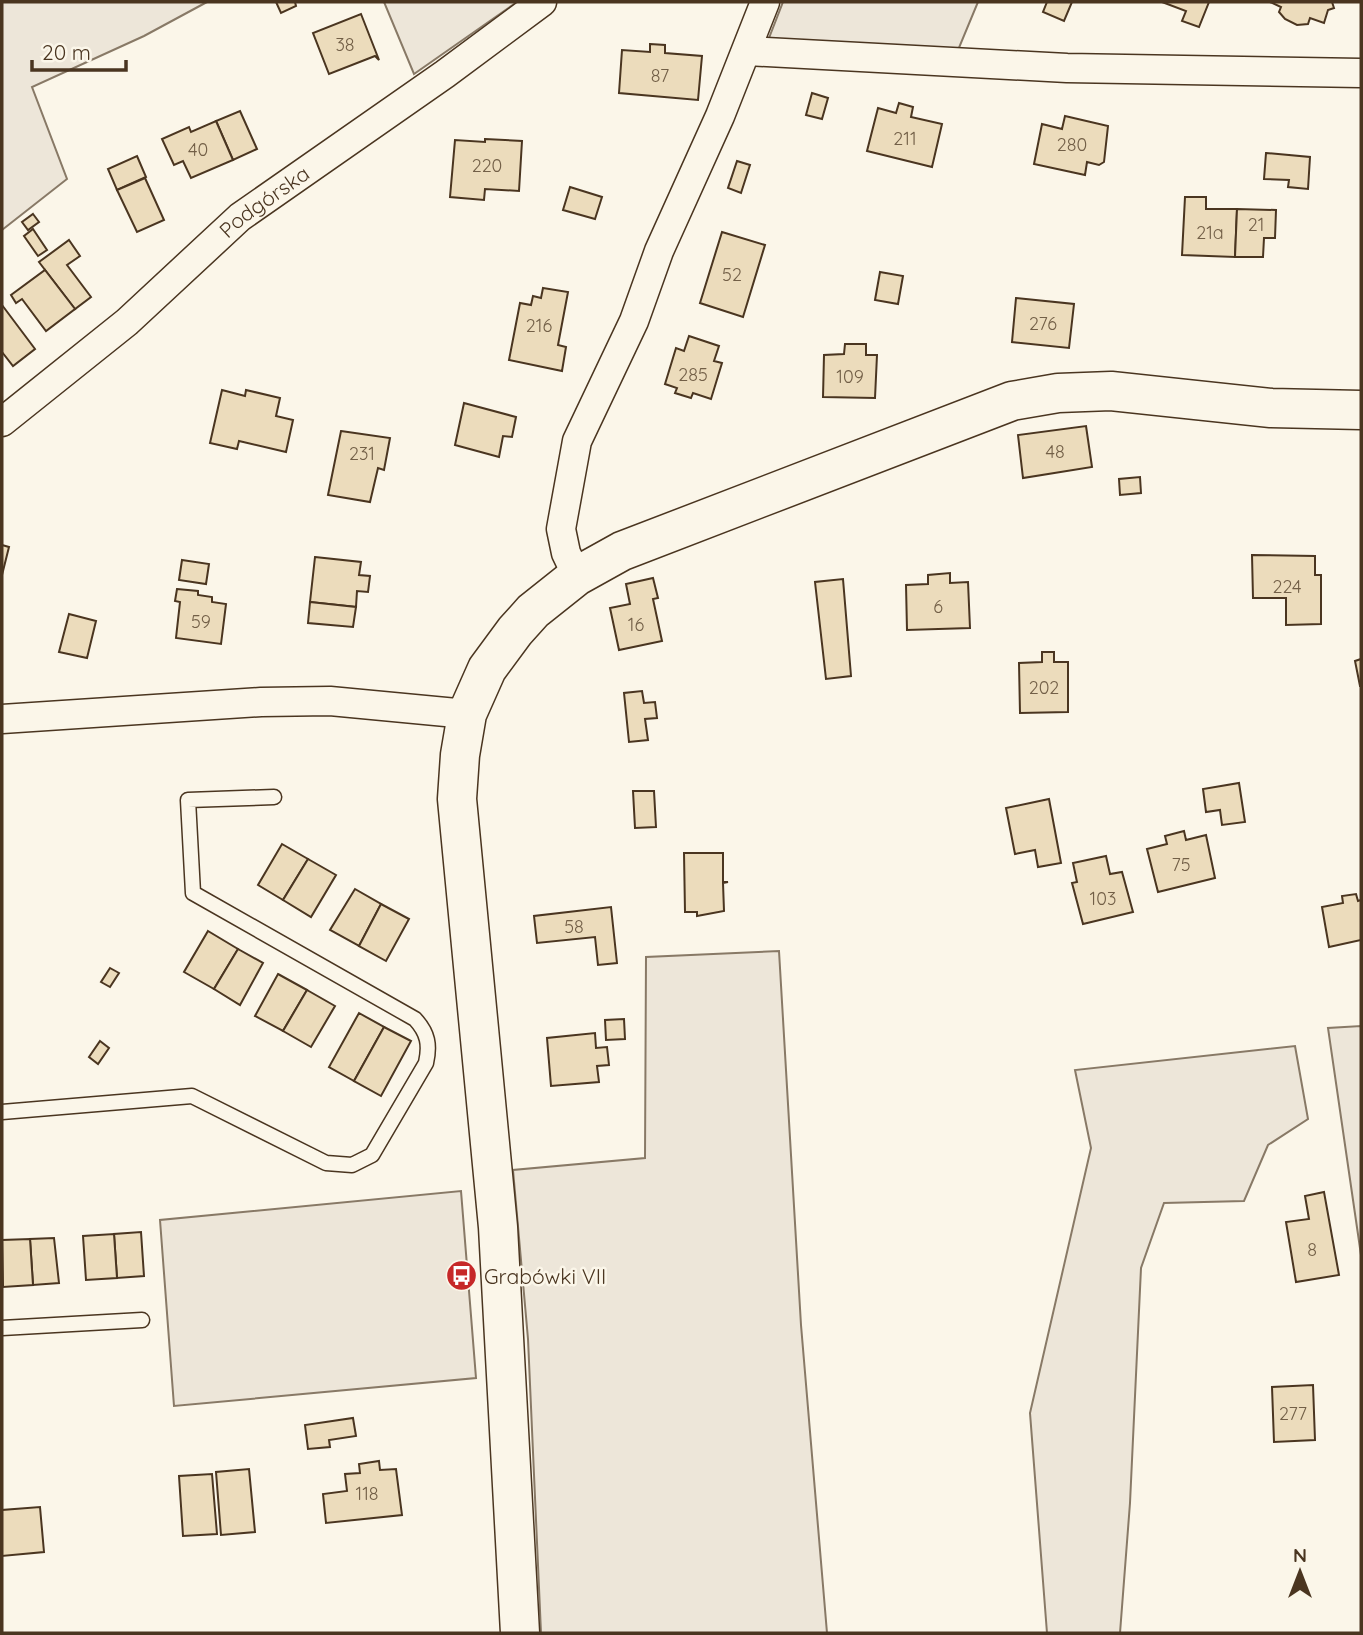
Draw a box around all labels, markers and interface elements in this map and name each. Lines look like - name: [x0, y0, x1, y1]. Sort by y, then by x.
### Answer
- scale bar: [32, 28, 126, 72]
- house number: 38: [335, 33, 355, 56]
- text: 20 m: [42, 39, 91, 65]
- house number: 87: [651, 64, 669, 87]
- house number: 211: [893, 127, 917, 150]
- house number: 280: [1057, 133, 1087, 156]
- house number: 40: [188, 138, 208, 161]
- house number: 220: [472, 154, 502, 177]
- street label: Podgórska: [214, 160, 314, 243]
- house number: 21: [1248, 213, 1264, 236]
- house number: 21a: [1196, 221, 1224, 244]
- house number: 52: [722, 263, 742, 286]
- house number: 276: [1029, 312, 1057, 335]
- house number: 216: [526, 314, 552, 337]
- house number: 285: [678, 363, 708, 386]
- house number: 109: [836, 365, 864, 388]
- house number: 48: [1045, 440, 1065, 463]
- house number: 231: [349, 442, 375, 465]
- house number: 224: [1272, 575, 1302, 598]
- house number: 6: [933, 595, 943, 618]
- house number: 59: [191, 610, 211, 633]
- house number: 16: [628, 613, 644, 636]
- house number: 202: [1029, 676, 1059, 699]
- house number: 75: [1171, 853, 1191, 876]
- house number: 103: [1090, 887, 1116, 910]
- house number: 58: [564, 915, 584, 938]
- house number: 8: [1307, 1238, 1317, 1261]
- bus stop icon: Grabówki VII: [444, 1259, 478, 1293]
- place label: Grabówki VII: [484, 1263, 606, 1289]
- house number: 277: [1279, 1402, 1307, 1425]
- house number: 118: [355, 1482, 379, 1505]
- north arrow: [1265, 1537, 1335, 1607]
- text: N: [1293, 1543, 1307, 1567]

